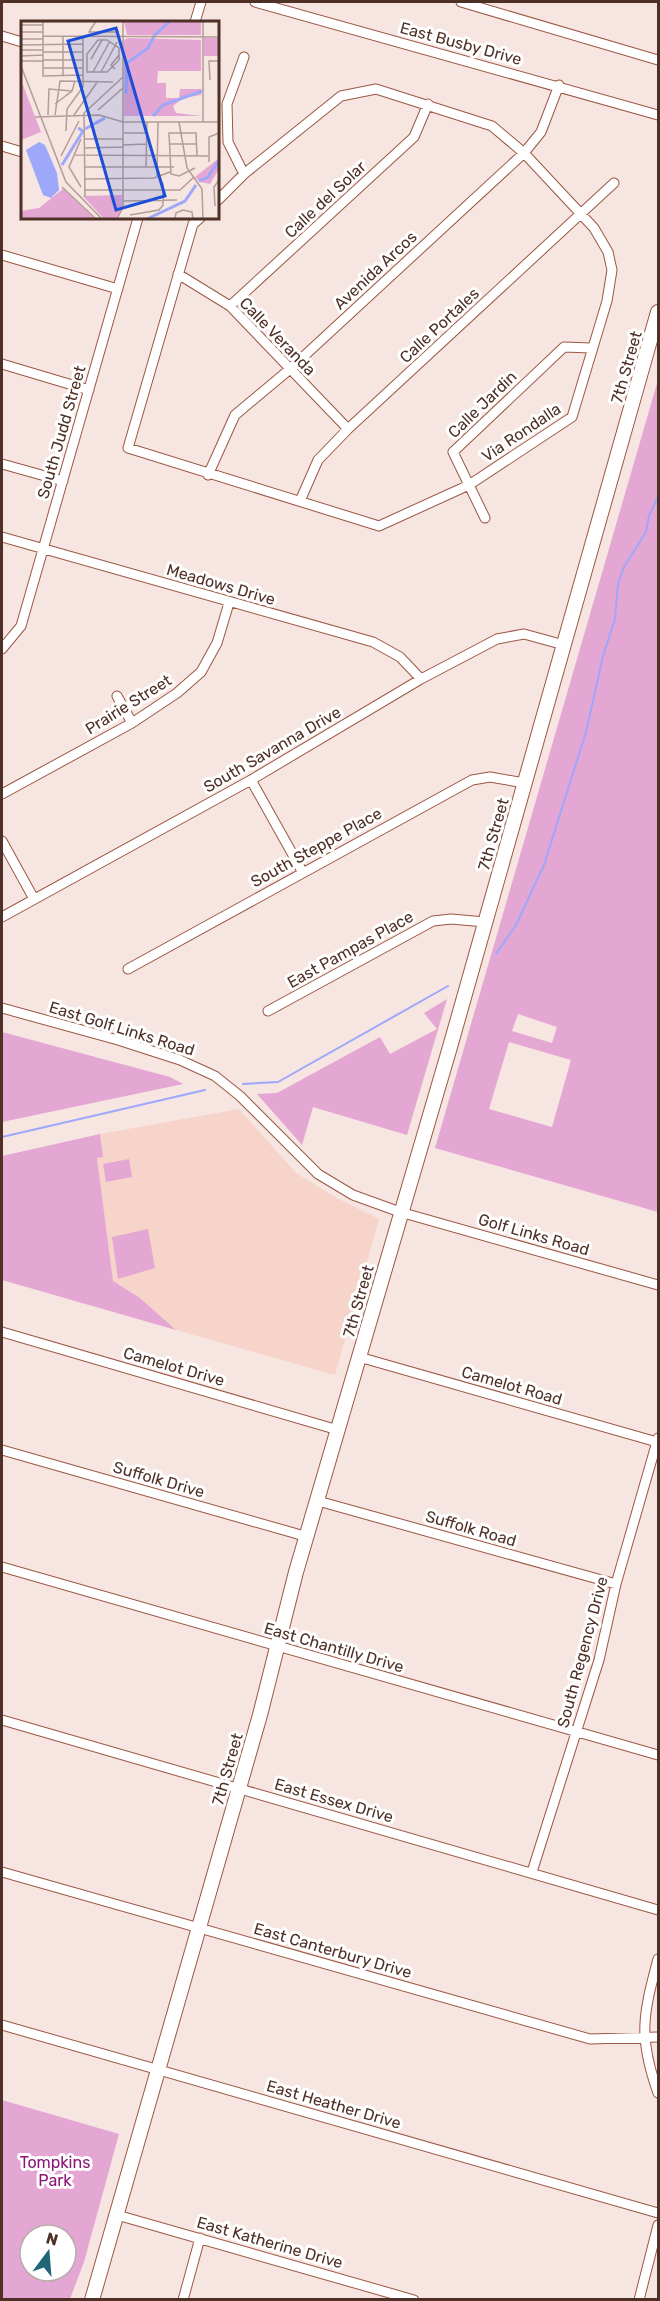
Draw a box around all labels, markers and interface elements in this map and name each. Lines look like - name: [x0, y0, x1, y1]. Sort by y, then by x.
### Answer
- street label: East Busby Drive: [398, 18, 524, 69]
- inset map: [21, 21, 219, 219]
- street label: Calle del Solar: [281, 157, 370, 242]
- street label: Avenida Arcos: [330, 227, 421, 313]
- street label: Calle Portales: [396, 284, 483, 367]
- street label: Calle Veranda: [236, 293, 320, 379]
- street label: 7th Street: [607, 329, 646, 406]
- street label: South Judd Street: [33, 363, 90, 501]
- street label: Calle Jardin: [444, 367, 521, 442]
- street label: Via Rondalla: [478, 399, 564, 466]
- street label: Meadows Drive: [164, 560, 277, 609]
- street label: Prairie Street: [82, 670, 175, 738]
- street label: South Savanna Drive: [200, 702, 344, 796]
- street label: 7th Street: [474, 796, 513, 873]
- street label: South Steppe Place: [248, 804, 385, 891]
- street label: East Pampas Place: [284, 907, 417, 992]
- street label: East Golf Links Road: [47, 997, 197, 1060]
- street label: Golf Links Road: [476, 1210, 591, 1259]
- street label: 7th Street: [339, 1263, 378, 1340]
- street label: Camelot Drive: [121, 1343, 227, 1390]
- street label: Camelot Road: [459, 1362, 564, 1409]
- street label: Suffolk Drive: [111, 1457, 207, 1502]
- street label: Suffolk Road: [423, 1506, 518, 1550]
- street label: South Regency Drive: [553, 1574, 612, 1730]
- street label: East Chantilly Drive: [262, 1618, 406, 1677]
- street label: 7th Street: [208, 1731, 247, 1808]
- street label: East Essex Drive: [272, 1774, 395, 1827]
- street label: East Canterbury Drive: [252, 1919, 414, 1982]
- street label: East Heather Drive: [264, 2076, 403, 2133]
- park label: Tompkins Park: [20, 2153, 90, 2190]
- street label: East Katherine Drive: [195, 2213, 345, 2272]
- north arrow: [18, 2223, 78, 2283]
- text: N: [44, 2228, 60, 2250]

